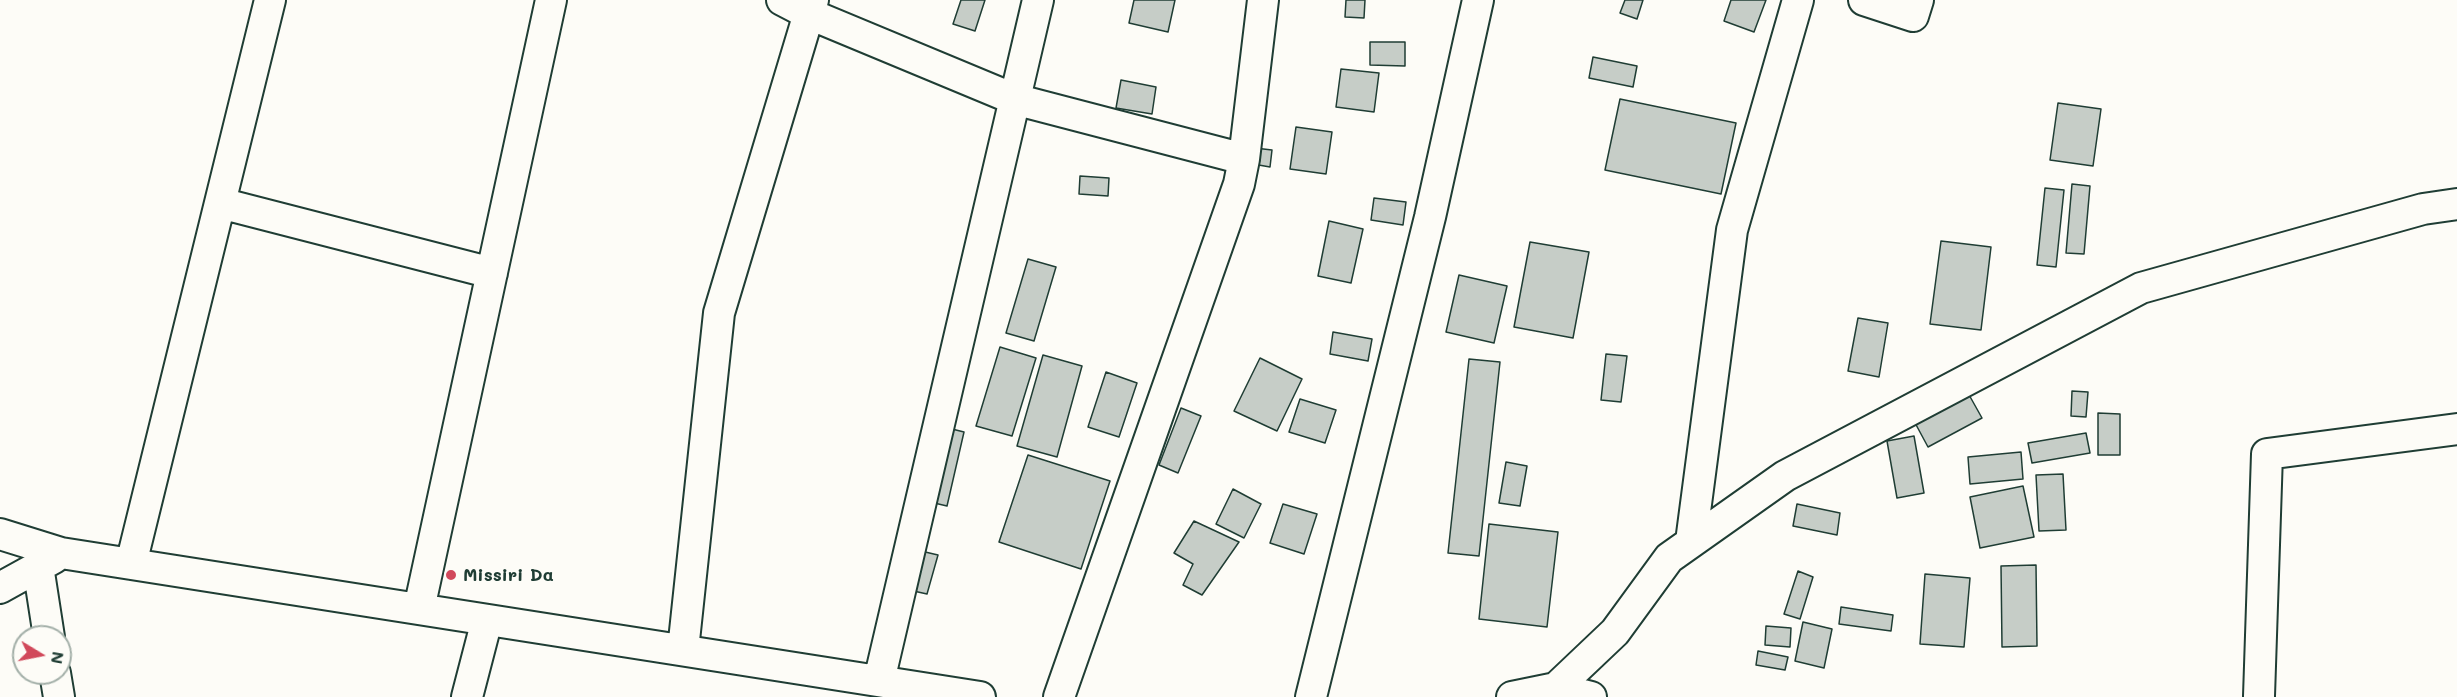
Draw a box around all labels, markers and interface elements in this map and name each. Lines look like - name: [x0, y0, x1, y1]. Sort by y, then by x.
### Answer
- place label: Missiri Da: [463, 564, 554, 586]
- marker: Missiri Da: [444, 568, 458, 582]
- north arrow: [12, 625, 72, 685]
- text: N: [47, 650, 70, 666]

